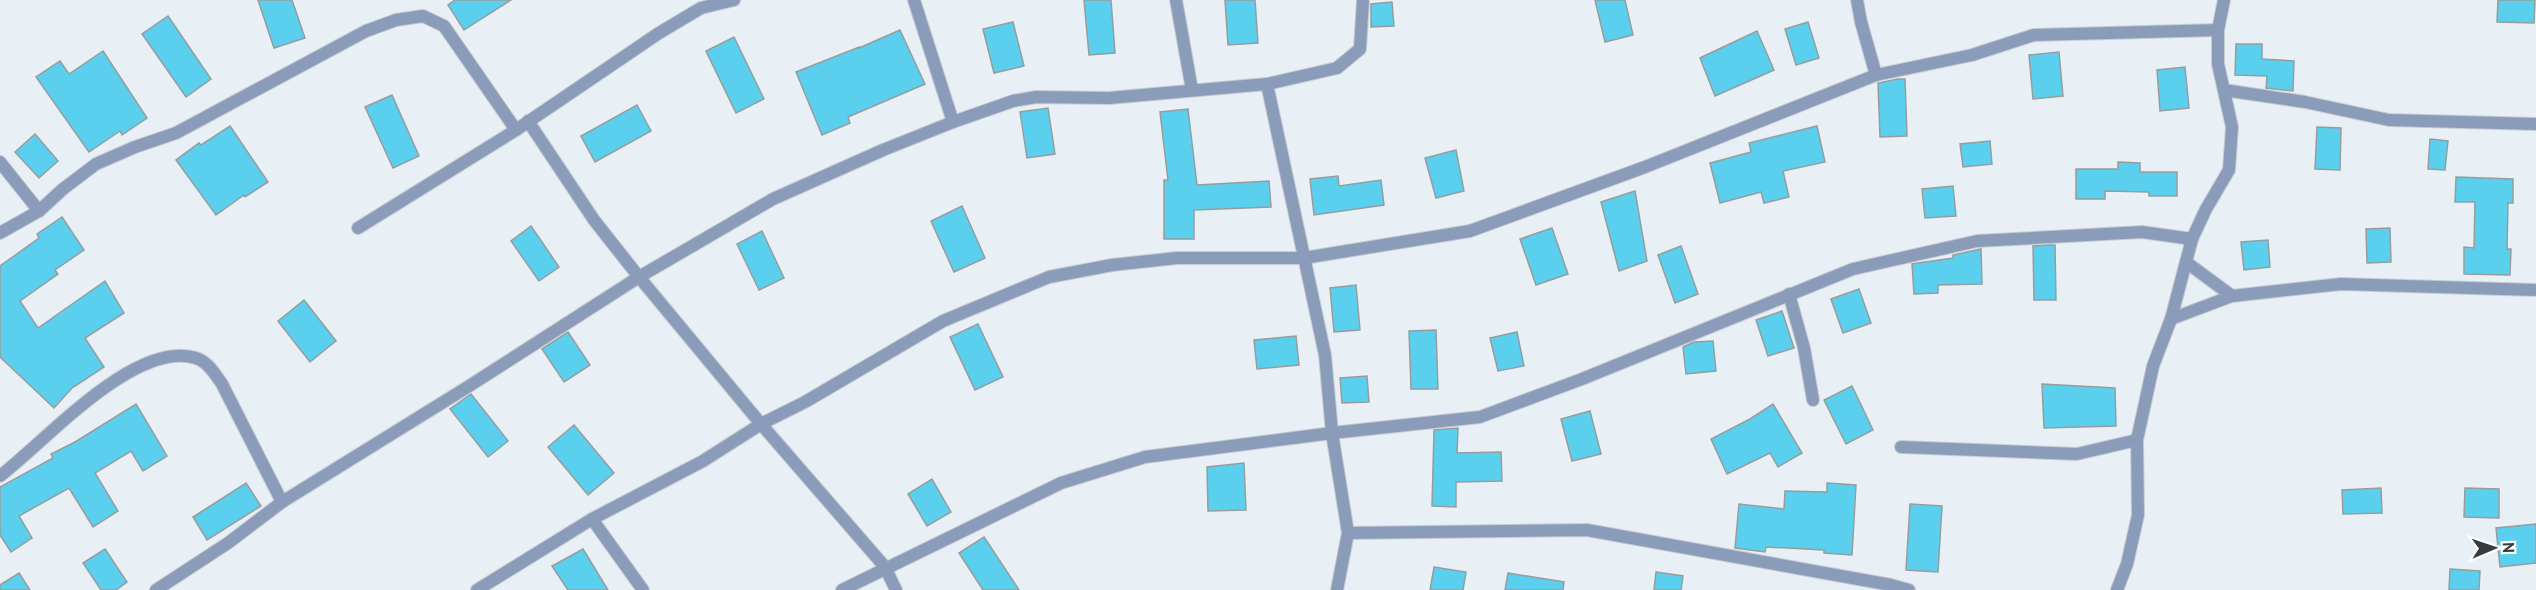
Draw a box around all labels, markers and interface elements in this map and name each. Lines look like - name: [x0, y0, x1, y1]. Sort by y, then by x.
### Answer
- north arrow: [2464, 518, 2524, 578]
- text: N: [2499, 542, 2519, 553]

